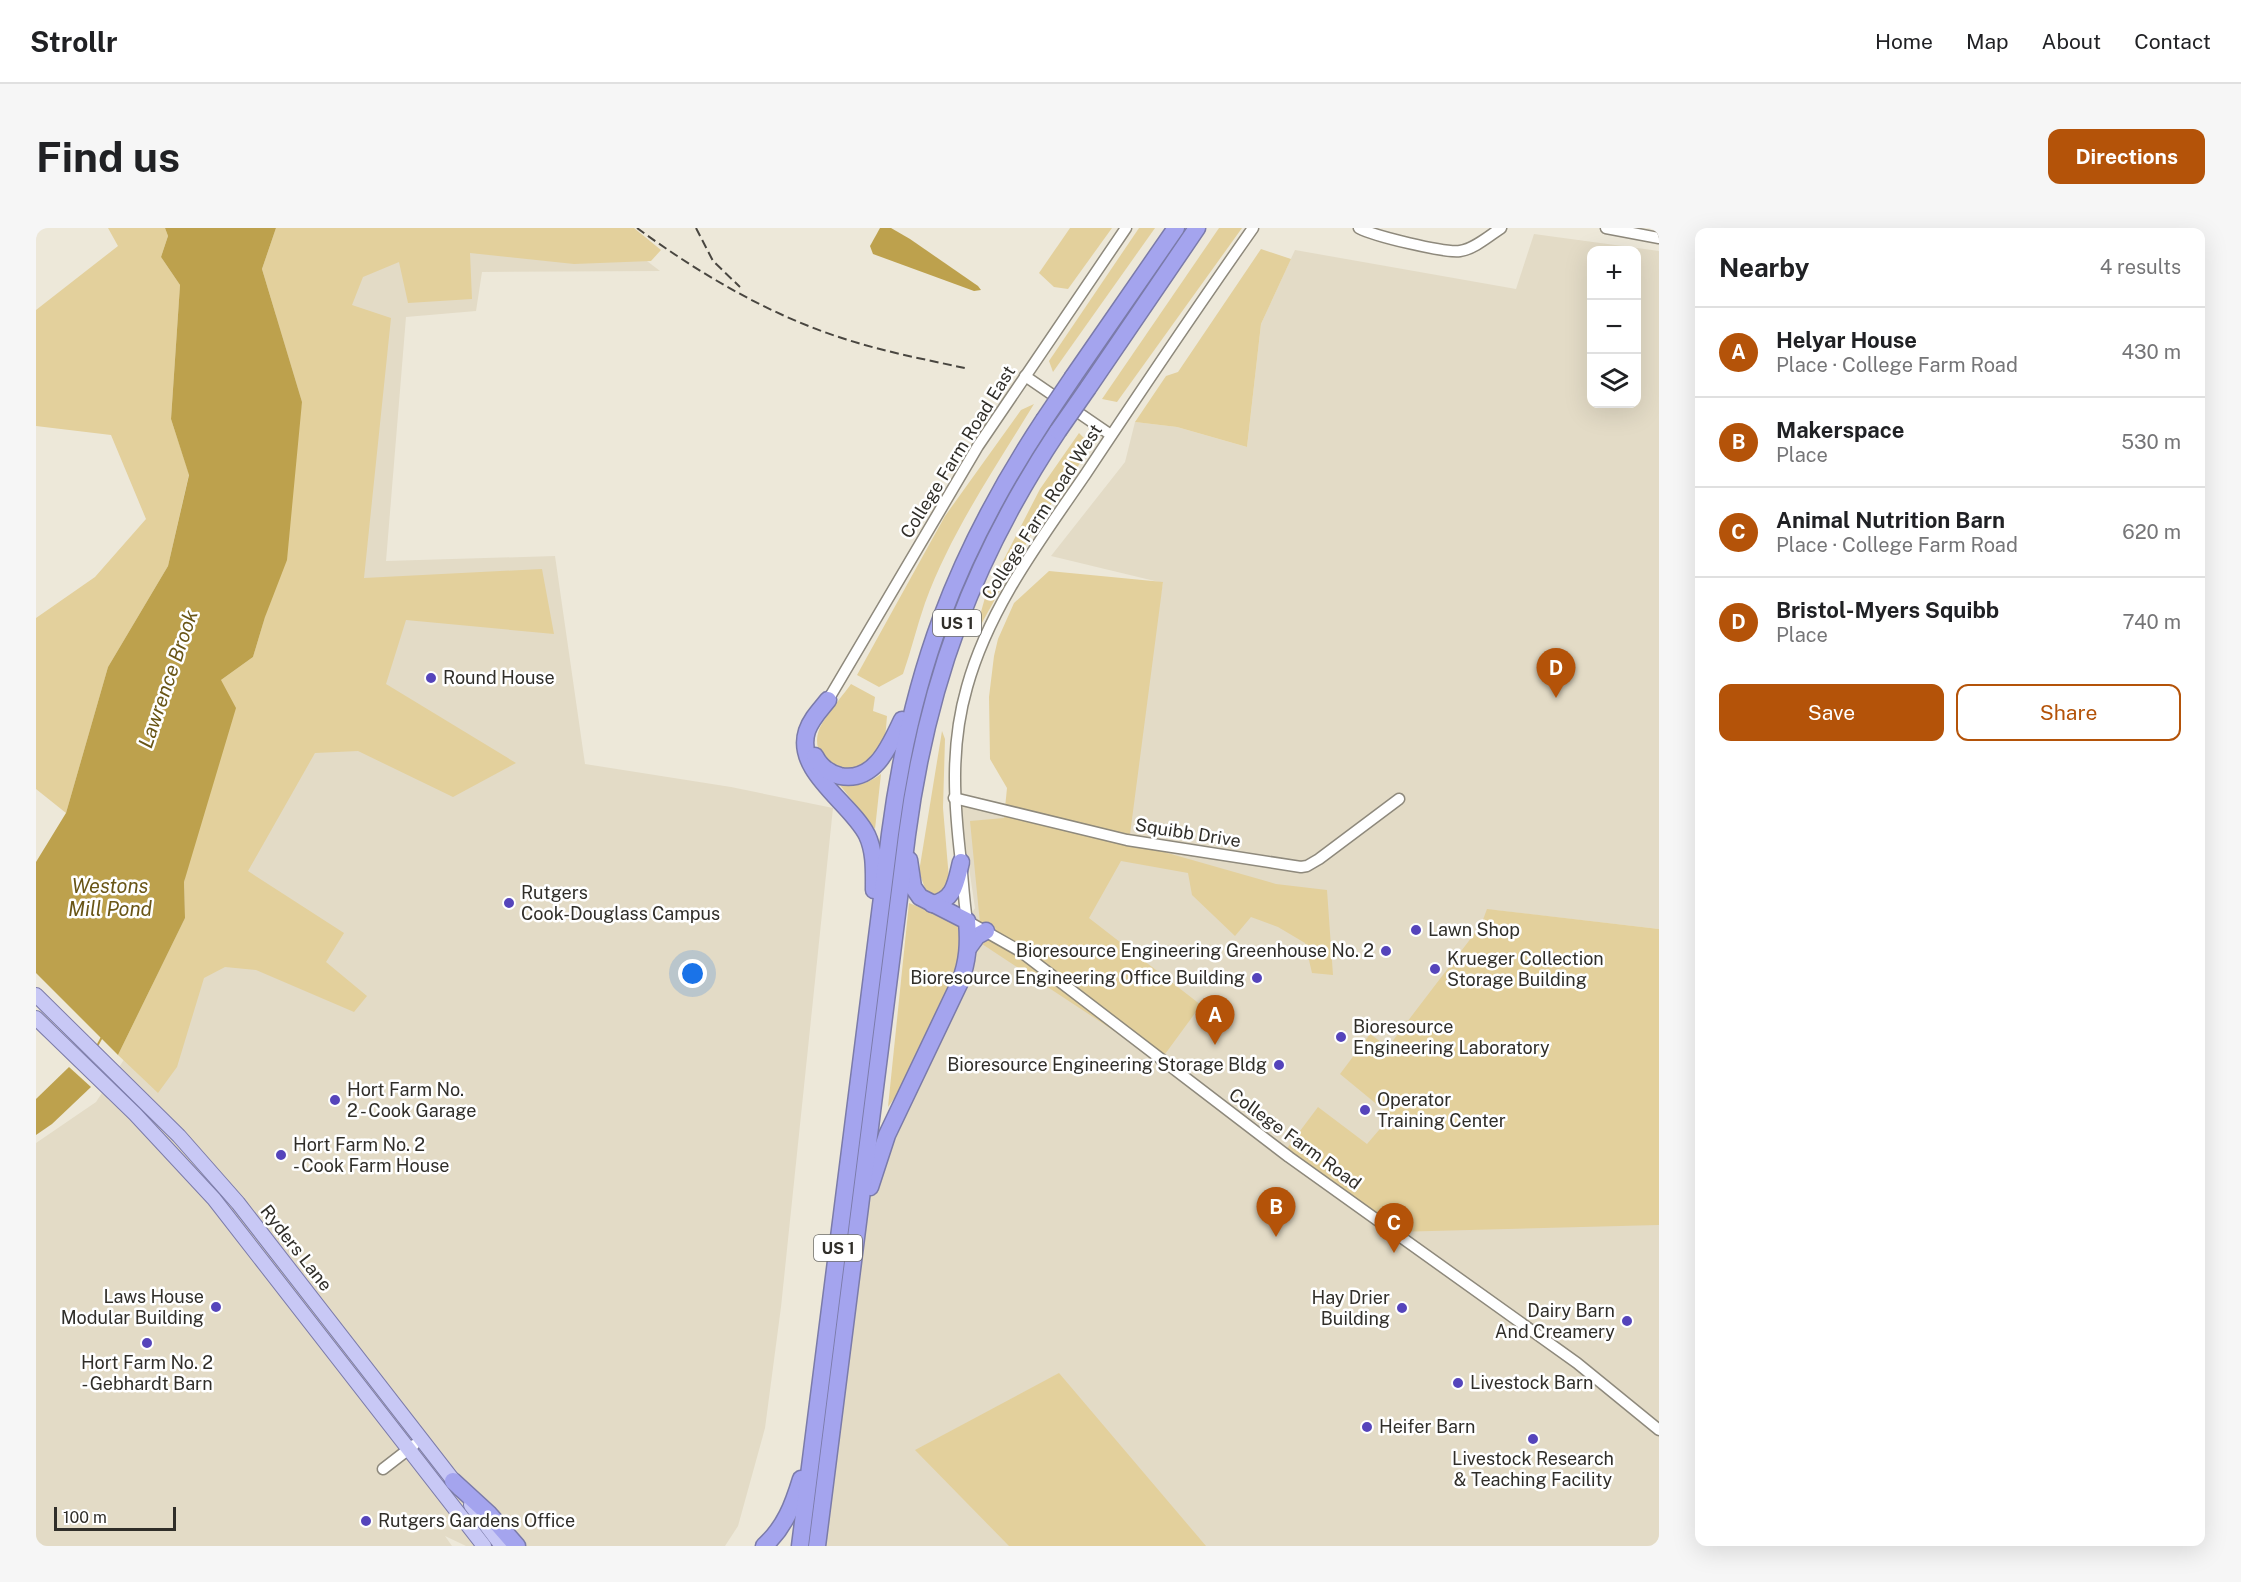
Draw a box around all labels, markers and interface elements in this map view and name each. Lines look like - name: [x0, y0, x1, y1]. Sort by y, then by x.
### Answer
- text: Strollr: [30, 25, 118, 58]
- text: Home: [1875, 29, 1933, 54]
- text: Map: [1966, 29, 2009, 54]
- text: About: [2042, 29, 2101, 54]
- text: Contact: [2134, 29, 2211, 54]
- button: Directions: [2048, 129, 2205, 184]
- text: Find us: [36, 132, 180, 181]
- map controls: [1587, 246, 1641, 408]
- button: +: [1587, 246, 1641, 300]
- text: Nearby: [1719, 252, 1809, 283]
- text: 4 results: [2100, 255, 2181, 279]
- button: −: [1587, 300, 1641, 354]
- text: Helyar House: [1776, 327, 1917, 353]
- text: A: [1731, 340, 1746, 364]
- text: 430 m: [2122, 340, 2181, 364]
- text: Place · College Farm Road: [1776, 353, 2018, 377]
- button: layers: [1587, 354, 1641, 408]
- street label: College Farm Road East: [896, 362, 1019, 542]
- text: Makerspace: [1776, 417, 1905, 443]
- street label: College Farm Road West: [977, 420, 1106, 603]
- text: B: [1732, 430, 1745, 454]
- text: 530 m: [2121, 430, 2181, 454]
- text: Place: [1776, 443, 1828, 467]
- text: Animal Nutrition Barn: [1776, 507, 2005, 533]
- text: C: [1731, 520, 1746, 544]
- text: 620 m: [2122, 520, 2181, 544]
- text: Place · College Farm Road: [1776, 533, 2018, 557]
- text: Bristol-Myers Squibb: [1776, 597, 1999, 623]
- water label: Lawrence Brook: [133, 607, 203, 751]
- road number: US 1: [933, 610, 981, 636]
- text: D: [1731, 610, 1746, 634]
- text: 740 m: [2123, 610, 2181, 634]
- text: Place: [1776, 623, 1828, 647]
- pin: D: [1536, 648, 1576, 698]
- place label: Round House: [443, 667, 555, 688]
- marker: Round House: [424, 671, 438, 685]
- button: Save: [1719, 684, 1944, 741]
- button: Share: [1956, 684, 2181, 741]
- street label: Squibb Drive: [1134, 814, 1242, 851]
- water label: Westons Mill Pond: [68, 874, 153, 921]
- place label: Rutgers Cook-Douglass Campus: [521, 882, 720, 924]
- marker: Rutgers Cook-Douglass Campus: [502, 896, 516, 910]
- place label: Lawn Shop: [1428, 919, 1520, 940]
- marker: Lawn Shop: [1409, 923, 1423, 937]
- place label: Bioresource Engineering Greenhouse No. 2: [1016, 940, 1374, 961]
- marker: Bioresource Engineering Greenhouse No. 2: [1379, 944, 1393, 958]
- place label: Krueger Collection Storage Building: [1447, 948, 1604, 990]
- your location: [678, 959, 707, 988]
- marker: Krueger Collection Storage Building: [1428, 962, 1442, 976]
- place label: Bioresource Engineering Office Building: [910, 967, 1245, 988]
- marker: Bioresource Engineering Office Building: [1250, 971, 1264, 985]
- pin: A: [1196, 996, 1234, 1045]
- place label: Bioresource Engineering Laboratory: [1353, 1016, 1550, 1058]
- marker: Bioresource Engineering Laboratory: [1334, 1030, 1348, 1044]
- place label: Bioresource Engineering Storage Bldg: [947, 1054, 1267, 1075]
- marker: Bioresource Engineering Storage Bldg: [1272, 1058, 1286, 1072]
- place label: Hort Farm No. 2 - Cook Garage: [347, 1079, 476, 1121]
- street label: College Farm Road: [1225, 1084, 1366, 1194]
- place label: Operator Training Center: [1377, 1089, 1506, 1131]
- marker: Hort Farm No. 2 - Cook Garage: [328, 1093, 342, 1107]
- marker: Operator Training Center: [1358, 1103, 1372, 1117]
- place label: Hort Farm No. 2 - Cook Farm House: [293, 1134, 449, 1176]
- marker: Hort Farm No. 2 - Cook Farm House: [274, 1148, 288, 1162]
- pin: B: [1256, 1188, 1296, 1237]
- street label: Ryders Lane: [256, 1200, 337, 1295]
- pin: C: [1374, 1204, 1414, 1253]
- road number: US 1: [814, 1235, 862, 1261]
- place label: Laws House Modular Building: [61, 1286, 204, 1328]
- place label: Hay Drier Building: [1311, 1287, 1390, 1329]
- marker: Laws House Modular Building: [209, 1300, 223, 1314]
- place label: Dairy Barn And Creamery: [1495, 1300, 1615, 1342]
- marker: Hay Drier Building: [1395, 1301, 1409, 1315]
- marker: Dairy Barn And Creamery: [1620, 1314, 1634, 1328]
- marker: Hort Farm No. 2 - Gebhardt Barn: [140, 1336, 154, 1350]
- place label: Hort Farm No. 2 - Gebhardt Barn: [81, 1352, 213, 1394]
- place label: Livestock Barn: [1470, 1372, 1593, 1393]
- marker: Livestock Barn: [1451, 1376, 1465, 1390]
- place label: Heifer Barn: [1379, 1416, 1475, 1437]
- marker: Heifer Barn: [1360, 1420, 1374, 1434]
- marker: Livestock Research & Teaching Facility: [1526, 1432, 1540, 1446]
- place label: Livestock Research & Teaching Facility: [1452, 1448, 1614, 1490]
- scale bar: [54, 1504, 176, 1532]
- text: 100 m: [63, 1508, 107, 1527]
- place label: Rutgers Gardens Office: [378, 1510, 575, 1531]
- marker: Rutgers Gardens Office: [359, 1514, 373, 1528]

